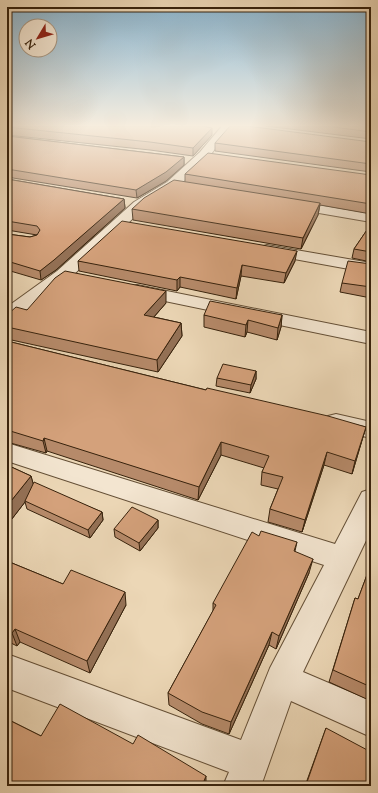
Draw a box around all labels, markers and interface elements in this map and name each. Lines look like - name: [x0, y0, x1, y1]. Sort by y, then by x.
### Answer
- north arrow: [18, 18, 58, 58]
- text: N: [22, 35, 41, 53]

